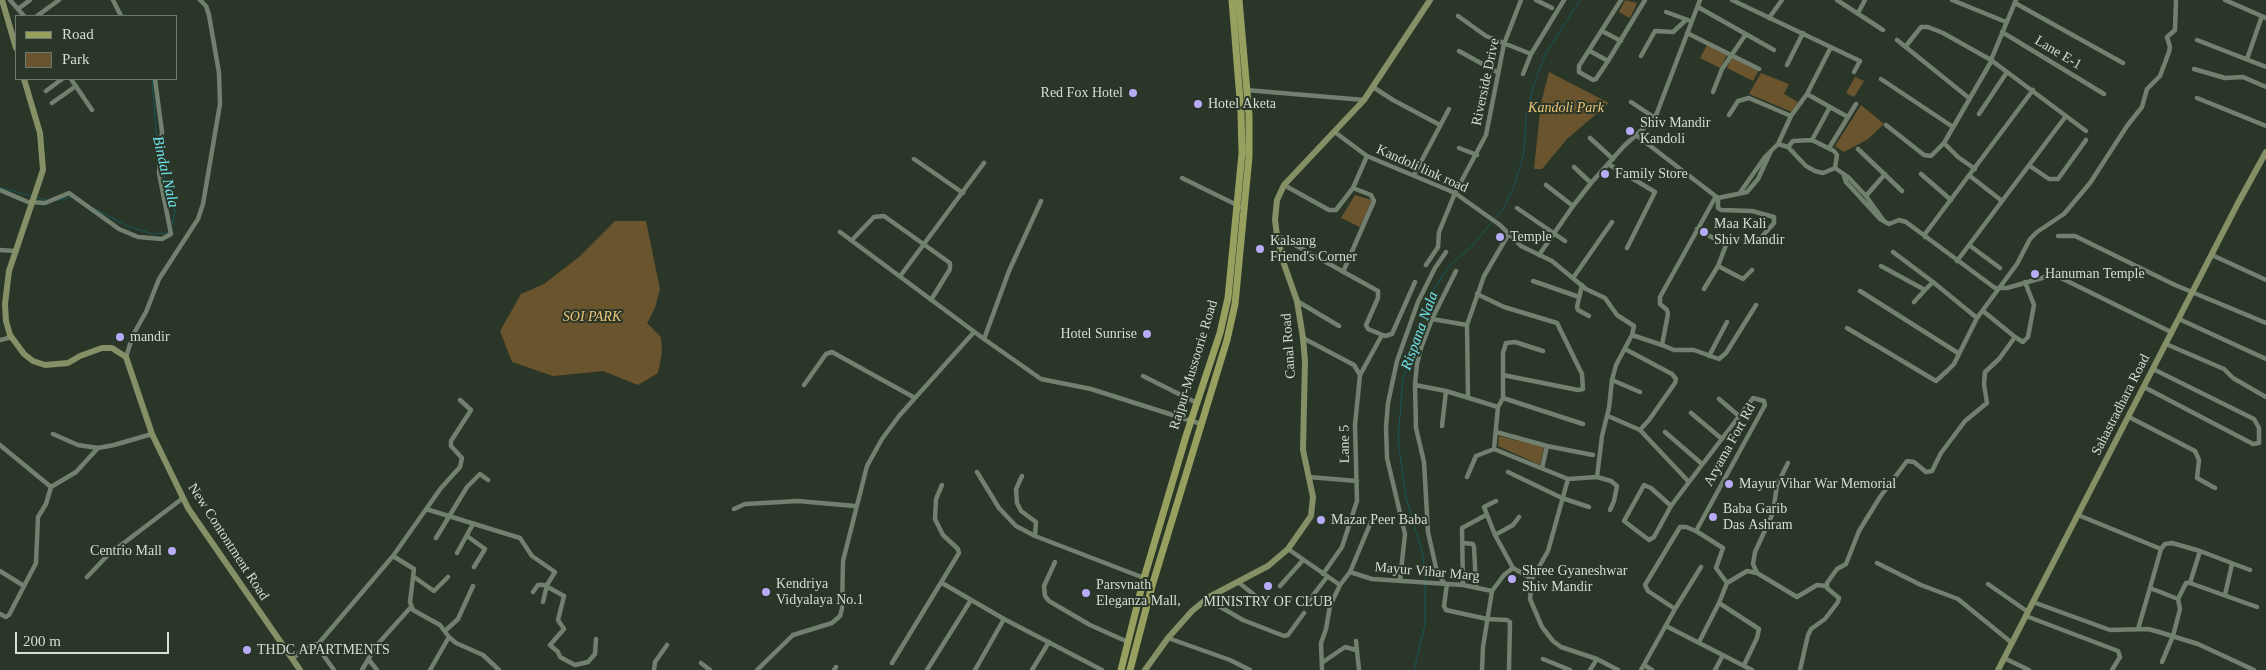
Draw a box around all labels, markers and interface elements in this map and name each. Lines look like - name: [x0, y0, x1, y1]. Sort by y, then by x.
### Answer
- legend: [15, 15, 178, 80]
- text: Road: [62, 26, 94, 42]
- street label: Lane E-1: [2032, 32, 2084, 74]
- street label: Riverside Drive: [1469, 37, 1503, 127]
- text: Park: [62, 51, 90, 67]
- place label: Red Fox Hotel: [1041, 85, 1123, 101]
- marker: Red Fox Hotel: [1127, 87, 1139, 99]
- place label: Hotel Aketa: [1208, 96, 1276, 112]
- marker: Hotel Aketa: [1192, 98, 1204, 110]
- park label: Kandoli Park: [1528, 100, 1604, 116]
- place label: Shiv Mandir Kandoli: [1640, 115, 1710, 148]
- marker: Shiv Mandir Kandoli: [1624, 125, 1636, 137]
- water label: Bindal Nala: [148, 134, 182, 210]
- street label: Kandoli link road: [1373, 141, 1471, 197]
- place label: Family Store: [1615, 166, 1688, 182]
- marker: Family Store: [1599, 168, 1611, 180]
- place label: Maa Kali Shiv Mandir: [1714, 216, 1784, 248]
- marker: Maa Kali Shiv Mandir: [1698, 226, 1710, 238]
- place label: Temple: [1510, 229, 1552, 245]
- marker: Temple: [1494, 231, 1506, 243]
- place label: Kalsang Friend's Corner: [1270, 233, 1357, 266]
- marker: Kalsang Friend's Corner: [1254, 243, 1266, 255]
- place label: Hanuman Temple: [2045, 266, 2145, 282]
- marker: Hanuman Temple: [2029, 268, 2041, 280]
- water label: Rispana Nala: [1398, 289, 1442, 373]
- street label: Rajpur-Mussoorie Road: [1166, 298, 1222, 432]
- park label: SOI PARK: [563, 309, 621, 325]
- street label: Canal Road: [1278, 313, 1300, 379]
- place label: Hotel Sunrise: [1060, 326, 1137, 342]
- marker: Hotel Sunrise: [1141, 328, 1153, 340]
- place label: mandir: [130, 329, 170, 345]
- marker: mandir: [114, 331, 126, 343]
- street label: Sahastradhara Road: [2088, 351, 2154, 459]
- street label: Aryama Fort Rd: [1700, 401, 1760, 489]
- street label: Lane 5: [1336, 425, 1354, 463]
- place label: Mayur Vihar War Memorial: [1739, 476, 1896, 492]
- marker: Mayur Vihar War Memorial: [1723, 478, 1735, 490]
- street label: New Contontment Road: [184, 480, 272, 604]
- place label: Baba Garib Das Ashram: [1723, 501, 1793, 534]
- marker: Baba Garib Das Ashram: [1707, 511, 1719, 523]
- place label: Mazar Peer Baba: [1331, 512, 1427, 528]
- marker: Mazar Peer Baba: [1315, 514, 1327, 526]
- place label: Centrio Mall: [90, 543, 162, 559]
- marker: Centrio Mall: [166, 545, 178, 557]
- street label: Mayur Vihar Marg: [1374, 559, 1480, 585]
- place label: Shree Gyaneshwar Shiv Mandir: [1522, 563, 1627, 596]
- marker: Shree Gyaneshwar Shiv Mandir: [1506, 573, 1518, 585]
- place label: Kendriya Vidyalaya No.1: [776, 576, 864, 608]
- place label: Parsvnath Eleganza Mall,: [1096, 577, 1181, 610]
- marker: MINISTRY OF CLUB: [1262, 580, 1274, 592]
- marker: Kendriya Vidyalaya No.1: [760, 586, 772, 598]
- marker: Parsvnath Eleganza Mall,: [1080, 587, 1092, 599]
- place label: MINISTRY OF CLUB: [1203, 594, 1333, 610]
- scale bar: [18, 622, 171, 654]
- text: 200 m: [23, 633, 61, 649]
- place label: THDC APARTMENTS: [257, 642, 390, 658]
- marker: THDC APARTMENTS: [241, 644, 253, 656]

